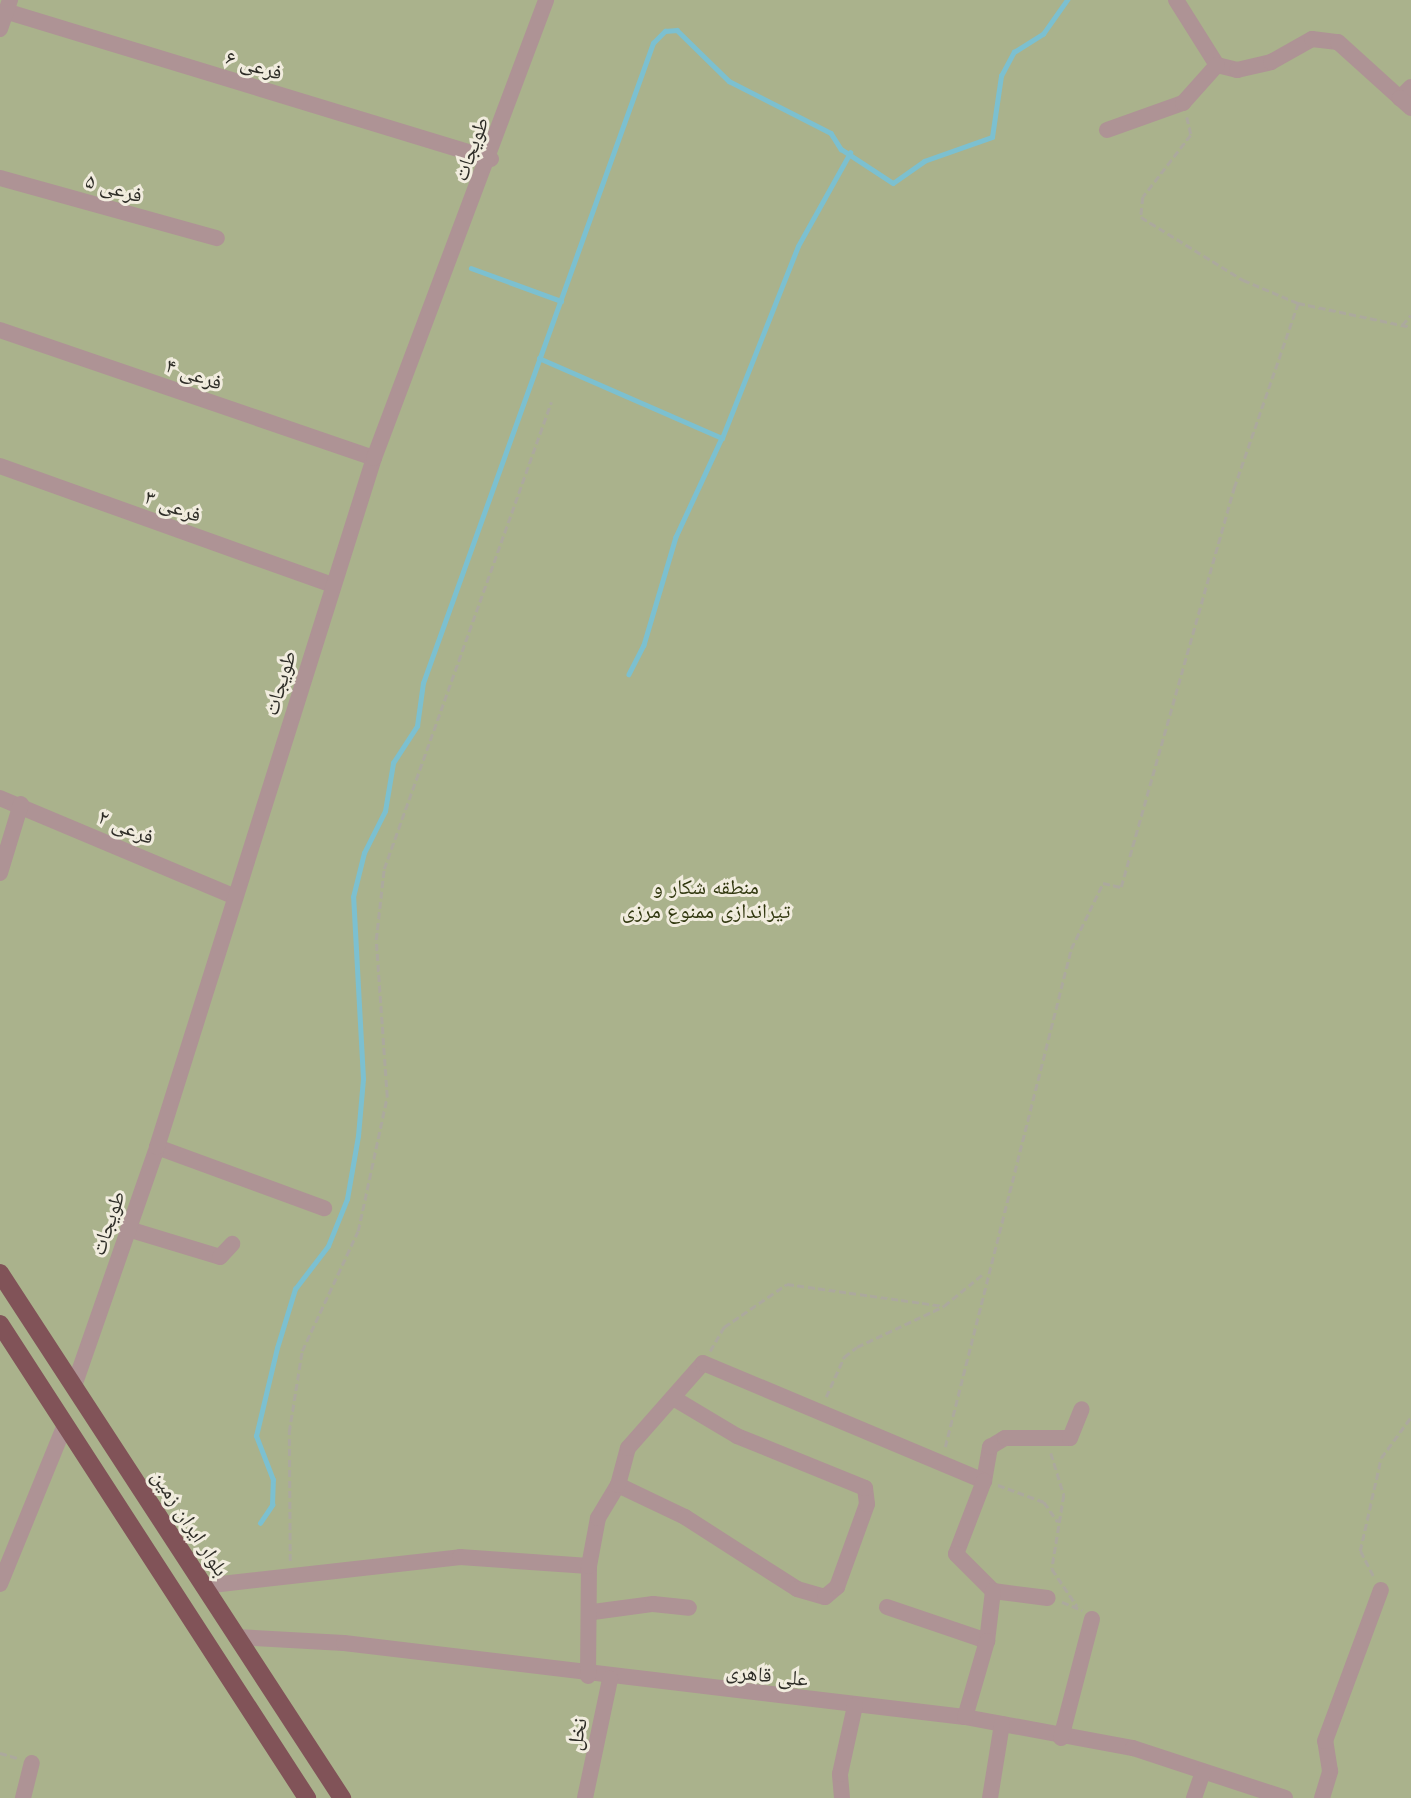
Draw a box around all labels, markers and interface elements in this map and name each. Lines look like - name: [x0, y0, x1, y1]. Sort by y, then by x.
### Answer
- street label: فرعی ۶: [223, 44, 285, 86]
- street label: طویجات: [448, 113, 494, 185]
- street label: فرعی ۵: [83, 168, 145, 208]
- street label: فرعی ۴: [162, 353, 226, 395]
- street label: فرعی ۳: [141, 484, 205, 528]
- street label: طویجات: [258, 648, 302, 718]
- street label: فرعی ۲: [94, 804, 158, 850]
- park label: منطقه شکار و تیراندازی ممنوع مرزی: [622, 874, 790, 924]
- street label: طویجات: [85, 1188, 131, 1258]
- street label: بلوار ایران زمین: [146, 1465, 234, 1581]
- street label: علی قاهری: [725, 1658, 809, 1692]
- street label: نخل: [561, 1716, 593, 1752]

